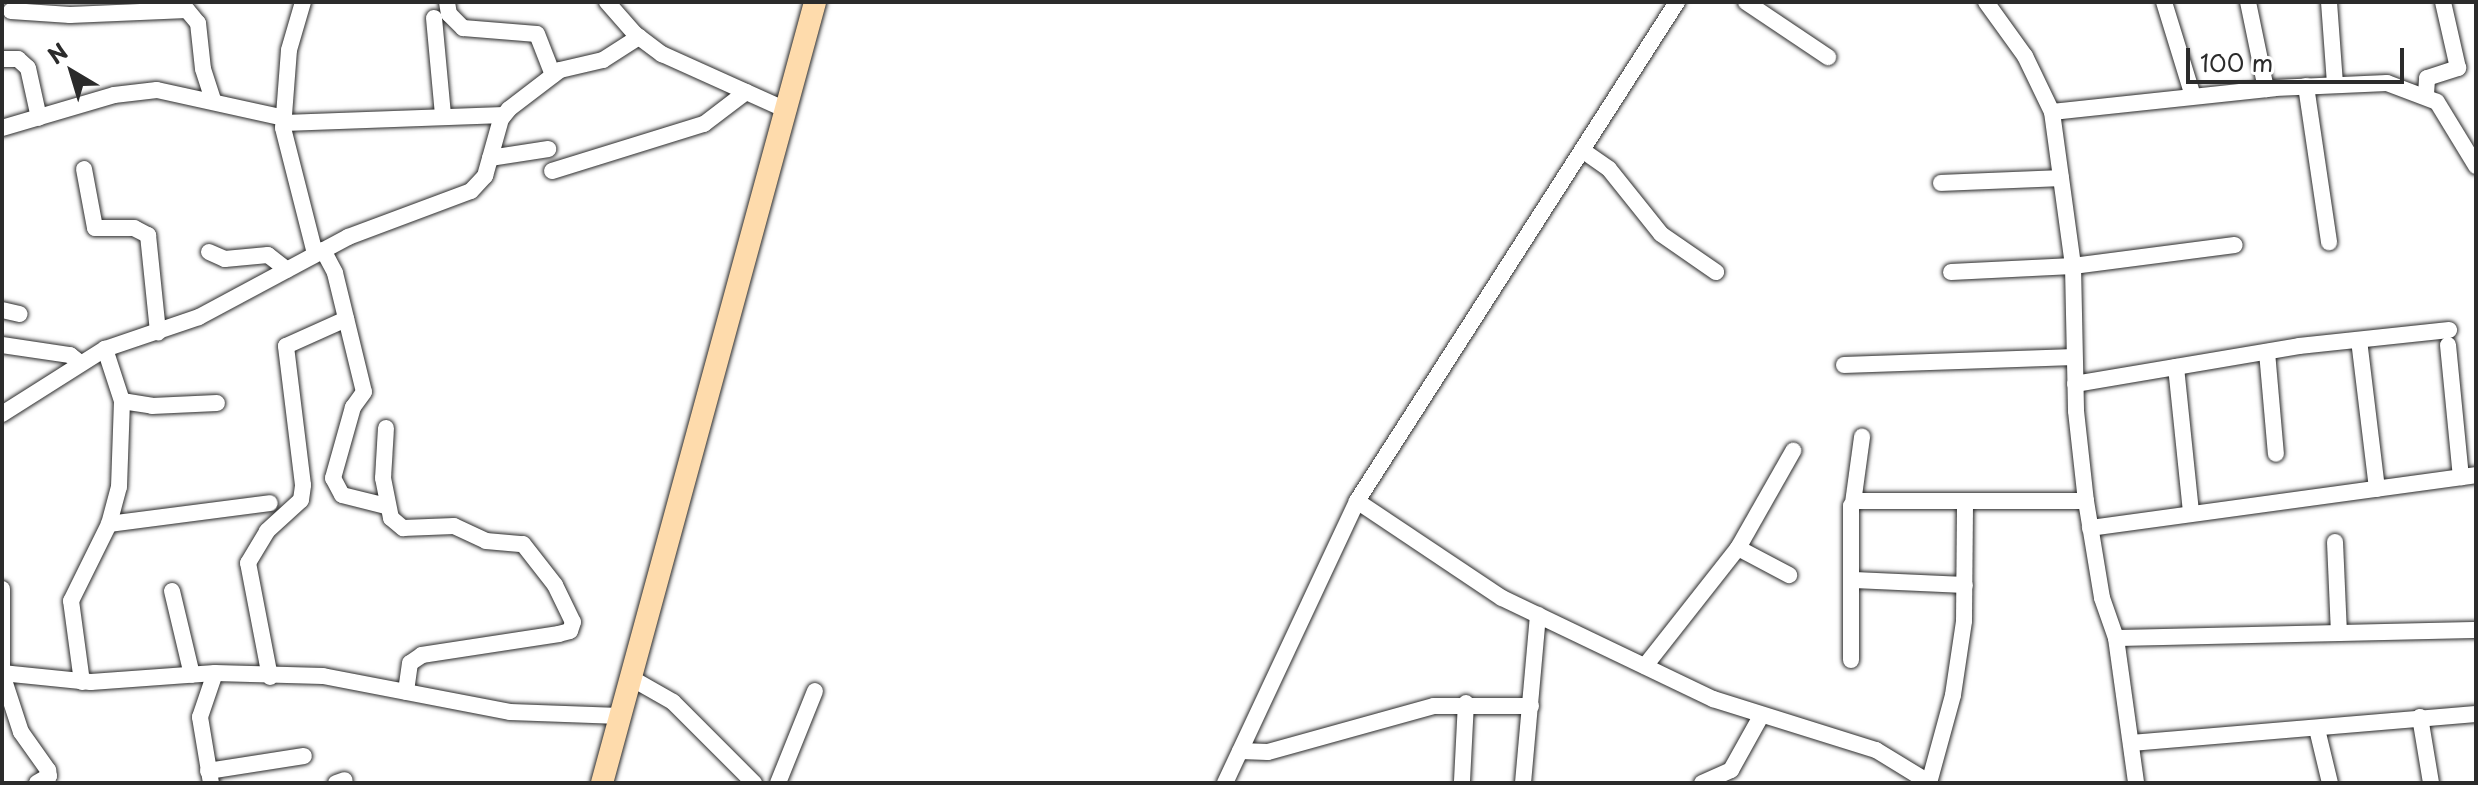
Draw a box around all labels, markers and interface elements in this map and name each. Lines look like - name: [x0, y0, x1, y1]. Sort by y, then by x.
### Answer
- north arrow: [32, 32, 112, 112]
- scale bar: [2190, 32, 2408, 82]
- text: N: [40, 34, 74, 71]
- text: 100 m: [2200, 44, 2273, 80]

